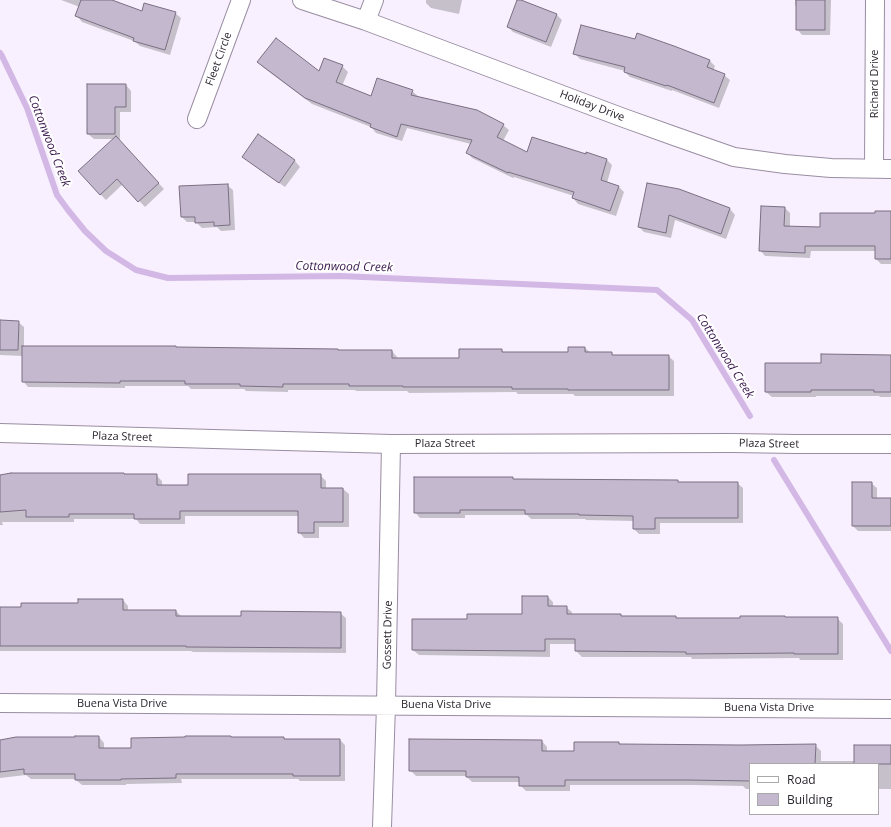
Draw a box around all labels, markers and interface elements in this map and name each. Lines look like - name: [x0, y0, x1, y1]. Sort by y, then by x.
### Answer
- street label: Fleet Circle: [203, 30, 235, 88]
- street label: Richard Drive: [868, 50, 882, 118]
- street label: Holiday Drive: [558, 88, 626, 124]
- water label: Cottonwood Creek: [25, 93, 73, 189]
- water label: Cottonwood Creek: [295, 259, 393, 275]
- water label: Cottonwood Creek: [693, 311, 757, 401]
- street label: Plaza Street: [92, 429, 152, 445]
- street label: Plaza Street: [415, 437, 475, 451]
- street label: Plaza Street: [739, 437, 799, 451]
- street label: Gossett Drive: [381, 600, 395, 670]
- street label: Buena Vista Drive: [77, 697, 167, 711]
- street label: Buena Vista Drive: [401, 698, 491, 712]
- street label: Buena Vista Drive: [724, 701, 814, 715]
- legend: [749, 763, 879, 815]
- text: Road: [787, 771, 816, 788]
- text: Building: [787, 791, 832, 808]

